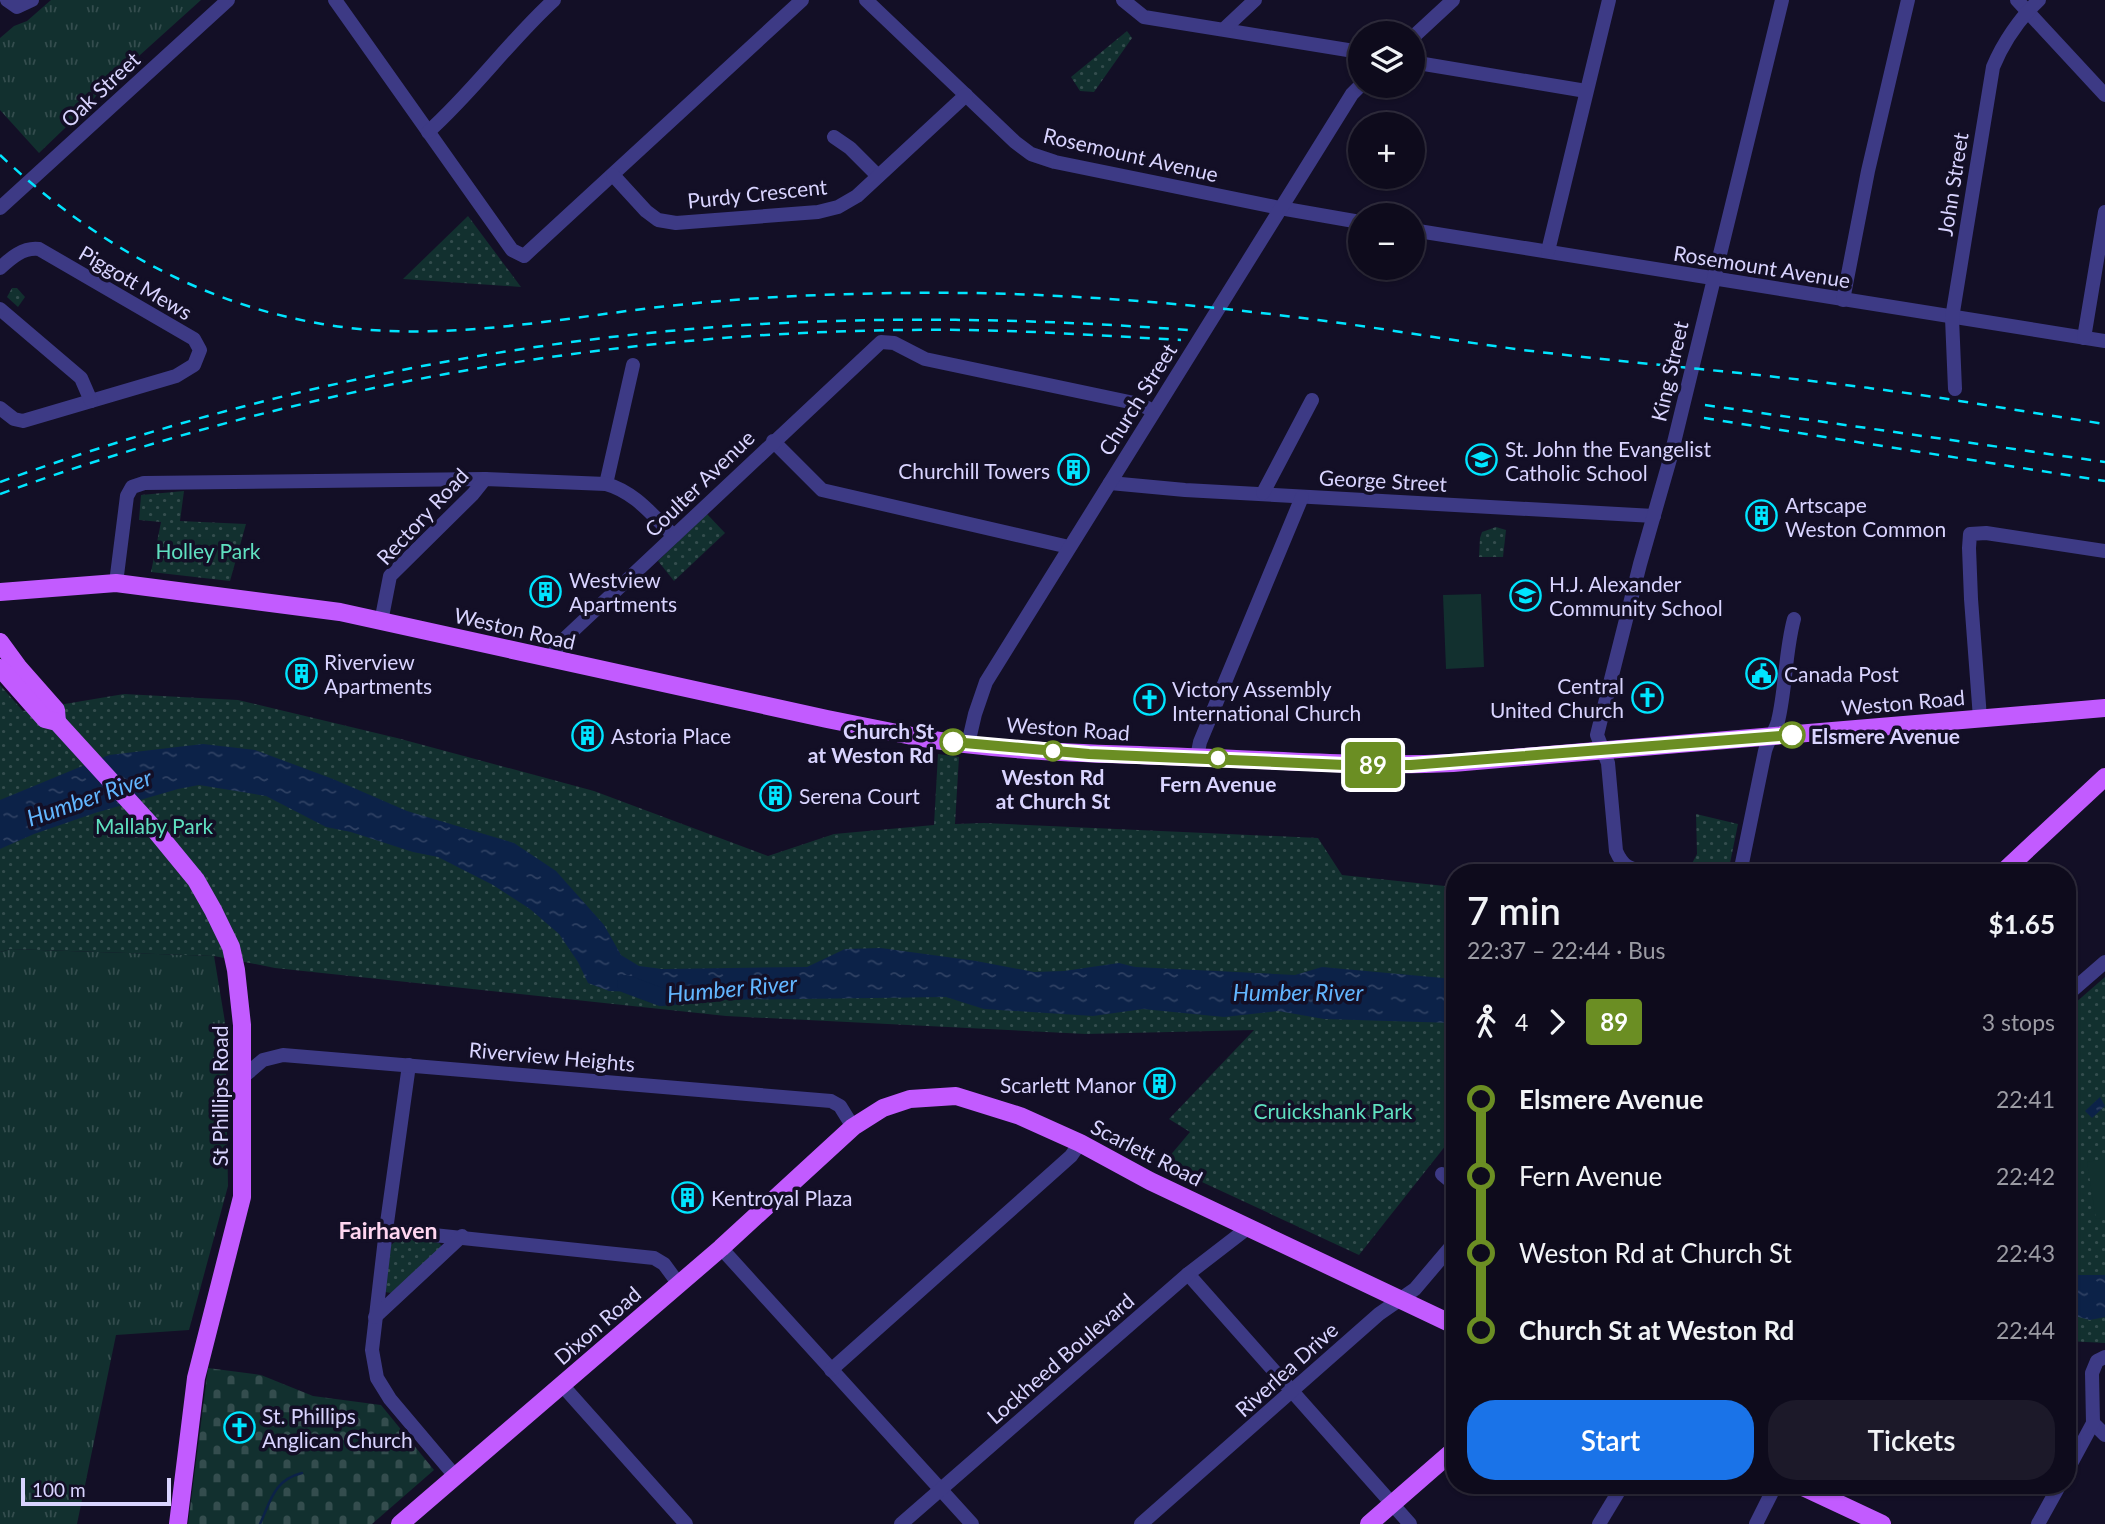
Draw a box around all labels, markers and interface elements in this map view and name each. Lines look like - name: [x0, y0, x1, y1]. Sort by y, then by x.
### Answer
- map controls: [1348, 21, 1425, 280]
- button: layers: [1348, 21, 1425, 98]
- street label: Oak Street: [56, 46, 145, 132]
- button: +: [1348, 112, 1425, 189]
- street label: Rosemount Avenue: [1041, 122, 1221, 186]
- street label: John Street: [1931, 130, 1973, 238]
- street label: Purdy Crescent: [686, 173, 829, 213]
- button: −: [1348, 203, 1425, 280]
- street label: Piggott Mews: [75, 240, 197, 324]
- street label: Rosemount Avenue: [1672, 240, 1852, 292]
- street label: King Street: [1645, 318, 1693, 424]
- street label: Church Street: [1093, 338, 1182, 460]
- street label: Coulter Avenue: [639, 425, 759, 541]
- place label: St. John the Evangelist Catholic School: [1505, 436, 1711, 485]
- school or university icon: St. John the Evangelist Catholic School: [1465, 443, 1499, 477]
- building icon: Churchill Towers: [1056, 453, 1090, 487]
- place label: Churchill Towers: [898, 458, 1050, 483]
- street label: Rectory Road: [371, 463, 473, 569]
- street label: George Street: [1318, 464, 1448, 496]
- place label: Artscape Weston Common: [1785, 492, 1946, 541]
- building icon: Artscape Weston Common: [1745, 499, 1779, 533]
- park label: Holley Park: [155, 538, 261, 563]
- place label: Westview Apartments: [569, 567, 677, 616]
- place label: H.J. Alexander Community School: [1549, 571, 1723, 620]
- building icon: Westview Apartments: [529, 574, 563, 608]
- school or university icon: H.J. Alexander Community School: [1509, 578, 1543, 612]
- street label: Weston Road: [452, 602, 578, 654]
- place label: Riverview Apartments: [324, 649, 432, 698]
- building icon: Riverview Apartments: [284, 656, 318, 690]
- public building icon: Canada Post: [1744, 656, 1778, 690]
- place label: Canada Post: [1784, 661, 1899, 686]
- place label: Central United Church: [1490, 673, 1624, 722]
- place label: Victory Assembly International Church: [1172, 676, 1361, 725]
- church icon: Central United Church: [1630, 680, 1664, 714]
- church icon: Victory Assembly International Church: [1132, 683, 1166, 717]
- street label: Weston Road: [1840, 684, 1966, 720]
- street label: Weston Road: [1005, 711, 1131, 745]
- building icon: Astoria Place: [571, 718, 605, 752]
- place label: Church St at Weston Rd: [808, 718, 934, 767]
- marker: Elsmere Avenue: [1779, 722, 1805, 748]
- place label: Astoria Place: [611, 723, 731, 748]
- place label: Elsmere Avenue: [1811, 723, 1960, 748]
- marker: Church St at Weston Rd: [940, 729, 966, 755]
- marker: Weston Rd at Church St: [1043, 741, 1063, 761]
- line badge: 89: [1342, 742, 1404, 788]
- marker: Fern Avenue: [1208, 748, 1228, 768]
- text: 89: [1359, 750, 1387, 779]
- water label: Humber River: [23, 762, 156, 831]
- place label: Weston Rd at Church St: [996, 764, 1110, 813]
- place label: Fern Avenue: [1160, 771, 1276, 796]
- building icon: Serena Court: [759, 778, 793, 812]
- place label: Serena Court: [799, 783, 920, 808]
- park label: Mallaby Park: [95, 813, 213, 838]
- text: 7 min: [1467, 887, 1561, 933]
- text: $1.65: [1989, 908, 2055, 940]
- text: 22:37 – 22:44 · Bus: [1467, 936, 1666, 964]
- water label: Humber River: [666, 968, 799, 1008]
- water label: Humber River: [1233, 978, 1364, 1006]
- icon: walk: [1467, 1003, 1505, 1041]
- icon: forward: [1538, 1003, 1576, 1041]
- text: 89: [1600, 1007, 1628, 1036]
- text: 4: [1515, 1008, 1528, 1036]
- text: 3 stops: [1982, 1008, 2055, 1036]
- street label: St Phillips Road: [207, 1026, 232, 1166]
- street label: Riverview Heights: [468, 1036, 636, 1076]
- building icon: Scarlett Manor: [1142, 1067, 1176, 1101]
- place label: Scarlett Manor: [1000, 1072, 1136, 1097]
- text: Elsmere Avenue: [1519, 1083, 1703, 1115]
- text: 22:41: [1996, 1085, 2055, 1113]
- park label: Cruickshank Park: [1253, 1098, 1413, 1123]
- street label: Scarlett Road: [1087, 1113, 1207, 1191]
- text: Fern Avenue: [1519, 1160, 1662, 1192]
- text: 22:42: [1996, 1162, 2055, 1190]
- building icon: Kentroyal Plaza: [671, 1180, 705, 1214]
- place label: Kentroyal Plaza: [711, 1185, 852, 1210]
- district label: Fairhaven: [339, 1216, 437, 1244]
- text: Weston Rd at Church St: [1519, 1237, 1792, 1269]
- text: 22:43: [1996, 1239, 2055, 1267]
- street label: Dixon Road: [549, 1281, 645, 1369]
- street label: Lockheed Boulevard: [981, 1287, 1139, 1429]
- text: Church St at Weston Rd: [1519, 1314, 1794, 1346]
- street label: Riverlea Drive: [1230, 1316, 1342, 1422]
- text: 22:44: [1996, 1316, 2055, 1344]
- button: Start: [1467, 1400, 1754, 1480]
- button: Tickets: [1768, 1400, 2055, 1480]
- place label: St. Phillips Anglican Church: [262, 1403, 413, 1452]
- church icon: St. Phillips Anglican Church: [222, 1410, 256, 1444]
- scale bar: [21, 1475, 172, 1507]
- text: 100 m: [32, 1478, 86, 1501]

